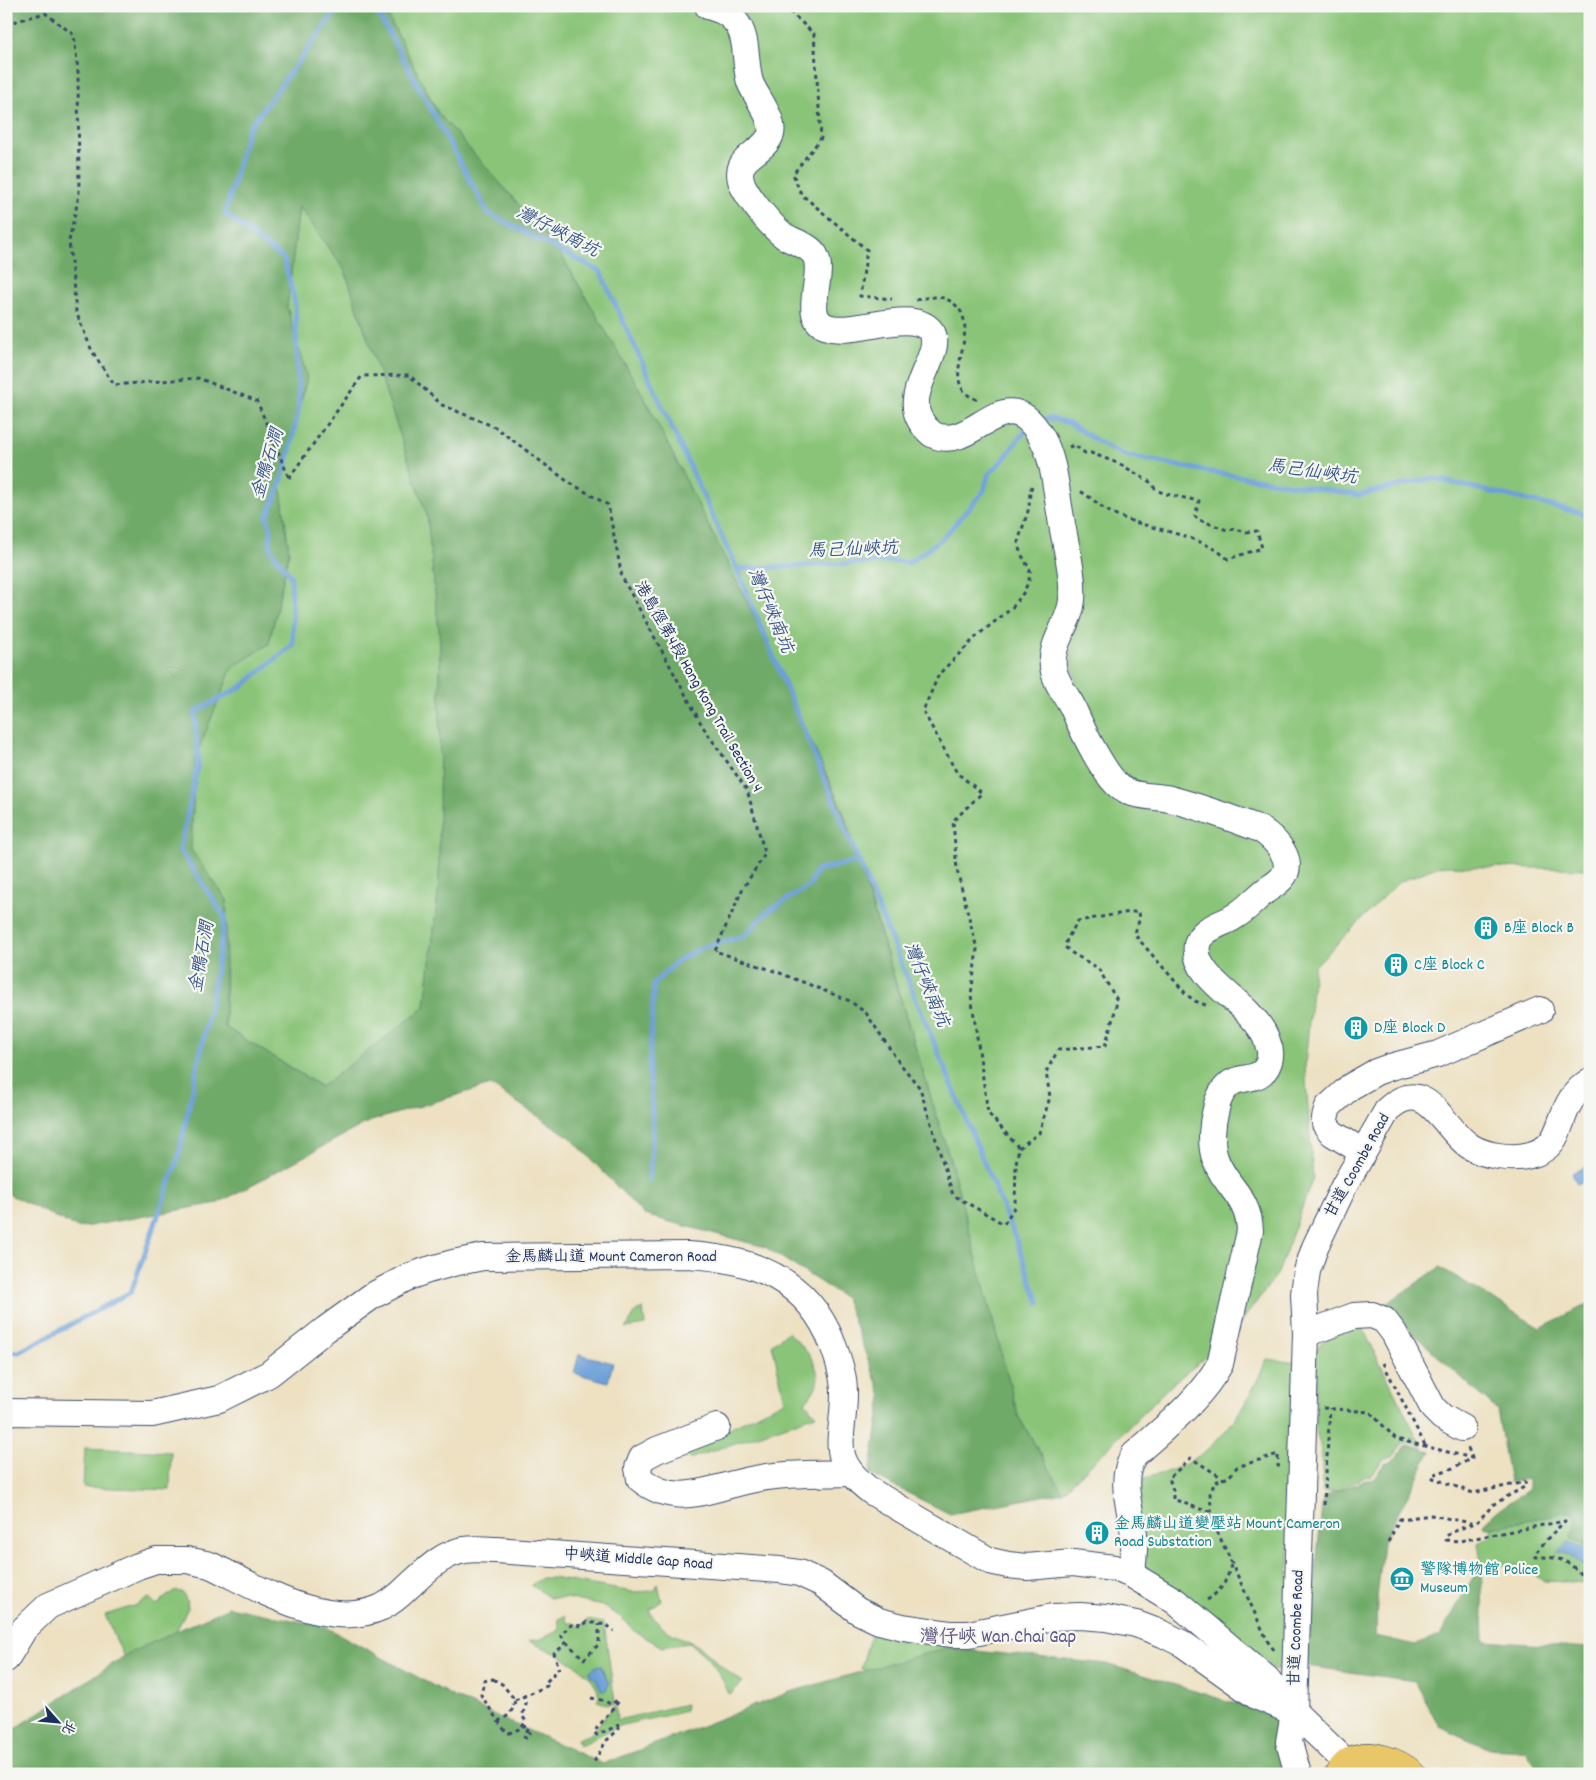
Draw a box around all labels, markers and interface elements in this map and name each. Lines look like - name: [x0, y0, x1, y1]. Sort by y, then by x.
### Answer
- water label: 灣仔峽南坑: [511, 201, 605, 265]
- water label: 金鴨石澗: [247, 424, 292, 502]
- water label: 馬己仙峽坑: [1266, 454, 1360, 492]
- water label: 馬己仙峽坑: [808, 537, 900, 565]
- water label: 灣仔峽南坑: [740, 565, 799, 659]
- street label: 港島徑第4段 Hong Kong Trail Section 4: [628, 577, 768, 797]
- building icon: B座 Block B: [1473, 915, 1499, 941]
- water label: 金鴨石澗: [184, 917, 222, 995]
- place label: B座 Block B: [1504, 917, 1574, 940]
- water label: 灣仔峽南坑: [896, 939, 955, 1033]
- building icon: C座 Block C: [1383, 952, 1409, 978]
- place label: C座 Block C: [1414, 954, 1485, 977]
- building icon: D座 Block D: [1343, 1015, 1369, 1041]
- place label: D座 Block D: [1374, 1017, 1445, 1040]
- street label: 甘道 Coombe Road: [1320, 1110, 1396, 1222]
- street label: 金馬麟山道 Mount Cameron Road: [505, 1246, 717, 1269]
- place label: 金馬麟山道變壓站 Mount Cameron Road Substation: [1114, 1513, 1340, 1554]
- building icon: 金馬麟山道變壓站 Mount Cameron Road Substation: [1084, 1520, 1110, 1546]
- street label: 中峽道 Middle Gap Road: [562, 1543, 714, 1577]
- place label: 警隊博物館 Police Museum: [1420, 1559, 1538, 1600]
- museum icon: 警隊博物館 Police Museum: [1389, 1566, 1415, 1592]
- street label: 甘道 Coombe Road: [1283, 1569, 1311, 1687]
- district label: 灣仔峽 Wan Chai Gap: [920, 1625, 1076, 1652]
- north arrow: [32, 1698, 82, 1748]
- text: 北: [56, 1716, 80, 1738]

